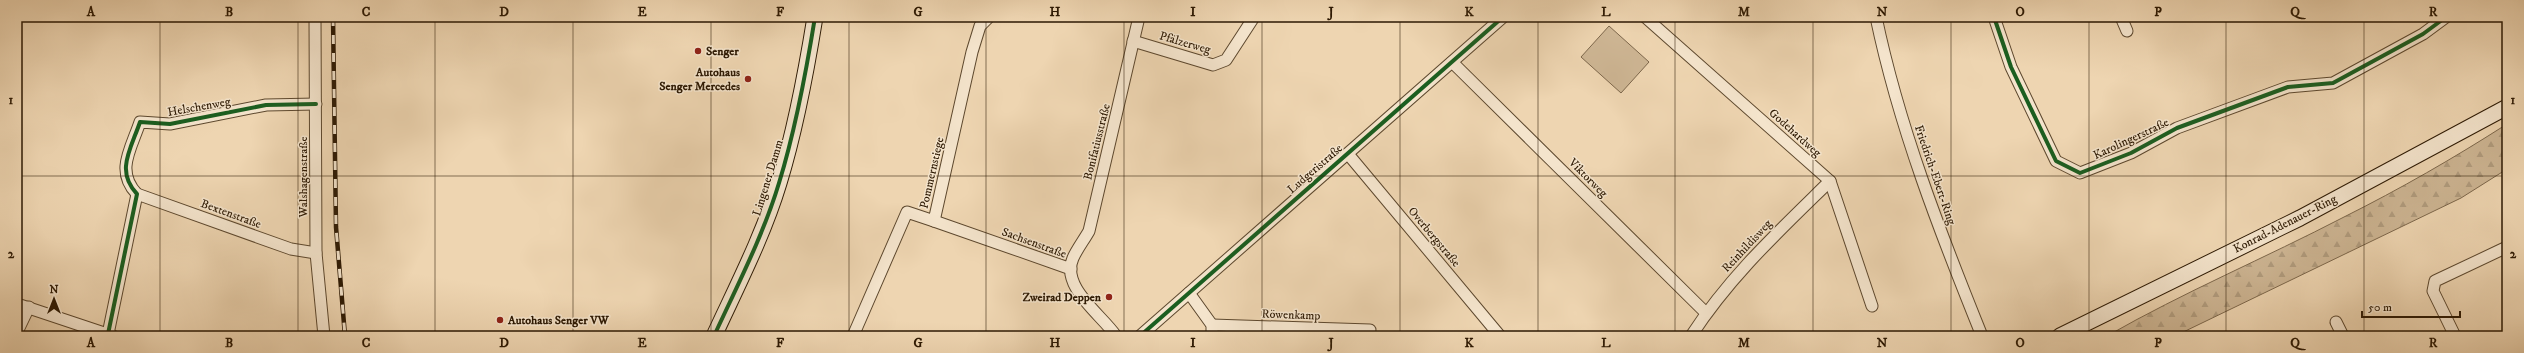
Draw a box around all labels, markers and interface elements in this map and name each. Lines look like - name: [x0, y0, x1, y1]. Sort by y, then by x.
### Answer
- text: A: [86, 4, 96, 20]
- text: B: [225, 4, 233, 20]
- text: C: [362, 4, 371, 20]
- text: D: [499, 4, 509, 20]
- text: E: [637, 4, 647, 20]
- text: F: [776, 4, 785, 20]
- text: G: [913, 4, 923, 20]
- text: H: [1050, 4, 1061, 20]
- text: I: [1190, 4, 1196, 20]
- text: J: [1326, 4, 1334, 21]
- text: K: [1464, 4, 1474, 20]
- text: L: [1601, 4, 1611, 20]
- text: M: [1738, 4, 1750, 20]
- text: N: [1877, 4, 1888, 20]
- text: O: [2015, 4, 2025, 20]
- text: P: [2154, 4, 2162, 20]
- text: Q: [2290, 4, 2306, 20]
- text: R: [2429, 4, 2438, 20]
- street label: Pfälzerweg: [1158, 29, 1213, 58]
- place label: Senger: [706, 44, 739, 59]
- marker: Senger: [693, 46, 703, 56]
- place label: Autohaus Senger Mercedes: [659, 65, 740, 94]
- marker: Autohaus Senger Mercedes: [743, 74, 753, 84]
- text: 1: [9, 92, 14, 108]
- text: 1: [2511, 92, 2516, 108]
- street label: Helschenweg: [166, 94, 232, 120]
- street label: Bonifatiusstraße: [1080, 102, 1114, 182]
- street label: Godehardweg: [1766, 106, 1824, 161]
- street label: Karolingerstraße: [2091, 115, 2171, 163]
- street label: Friedrich-Ebert-Ring: [1911, 123, 1959, 227]
- street label: Walshagenstraße: [296, 136, 311, 219]
- street label: Pommernstiege: [916, 136, 948, 210]
- street label: Lingener Damm: [749, 138, 787, 218]
- street label: Ludgeristraße: [1284, 141, 1346, 197]
- street label: Viktorweg: [1565, 155, 1611, 201]
- street label: Konrad-Adenauer-Ring: [2231, 191, 2339, 257]
- street label: Bextenstraße: [199, 196, 263, 232]
- street label: Overbergstraße: [1405, 204, 1463, 270]
- street label: Reinhildisweg: [1719, 216, 1775, 276]
- street label: Sachsenstraße: [1000, 224, 1068, 262]
- text: 2: [8, 246, 15, 262]
- text: 2: [2510, 246, 2517, 262]
- north arrow: [34, 279, 74, 319]
- text: N: [49, 283, 59, 297]
- place label: Zweirad Deppen: [1023, 290, 1102, 305]
- marker: Zweirad Deppen: [1104, 292, 1114, 302]
- scale bar: [2362, 293, 2460, 319]
- text: 50 m: [2368, 300, 2392, 315]
- street label: Röwenkamp: [1261, 306, 1321, 324]
- place label: Autohaus Senger VW: [507, 313, 610, 328]
- marker: Autohaus Senger VW: [495, 315, 505, 325]
- text: A: [86, 335, 96, 351]
- text: B: [225, 335, 233, 351]
- text: C: [362, 335, 371, 351]
- text: D: [499, 335, 509, 351]
- text: E: [637, 335, 647, 351]
- text: F: [776, 335, 785, 351]
- text: G: [913, 335, 923, 351]
- text: H: [1050, 335, 1061, 351]
- text: I: [1190, 335, 1196, 351]
- text: J: [1326, 335, 1334, 352]
- text: K: [1464, 335, 1474, 351]
- text: L: [1601, 335, 1611, 351]
- text: M: [1738, 335, 1750, 351]
- text: N: [1877, 335, 1888, 351]
- text: O: [2015, 335, 2025, 351]
- text: P: [2154, 335, 2162, 351]
- text: Q: [2290, 335, 2306, 351]
- text: R: [2429, 335, 2438, 351]

